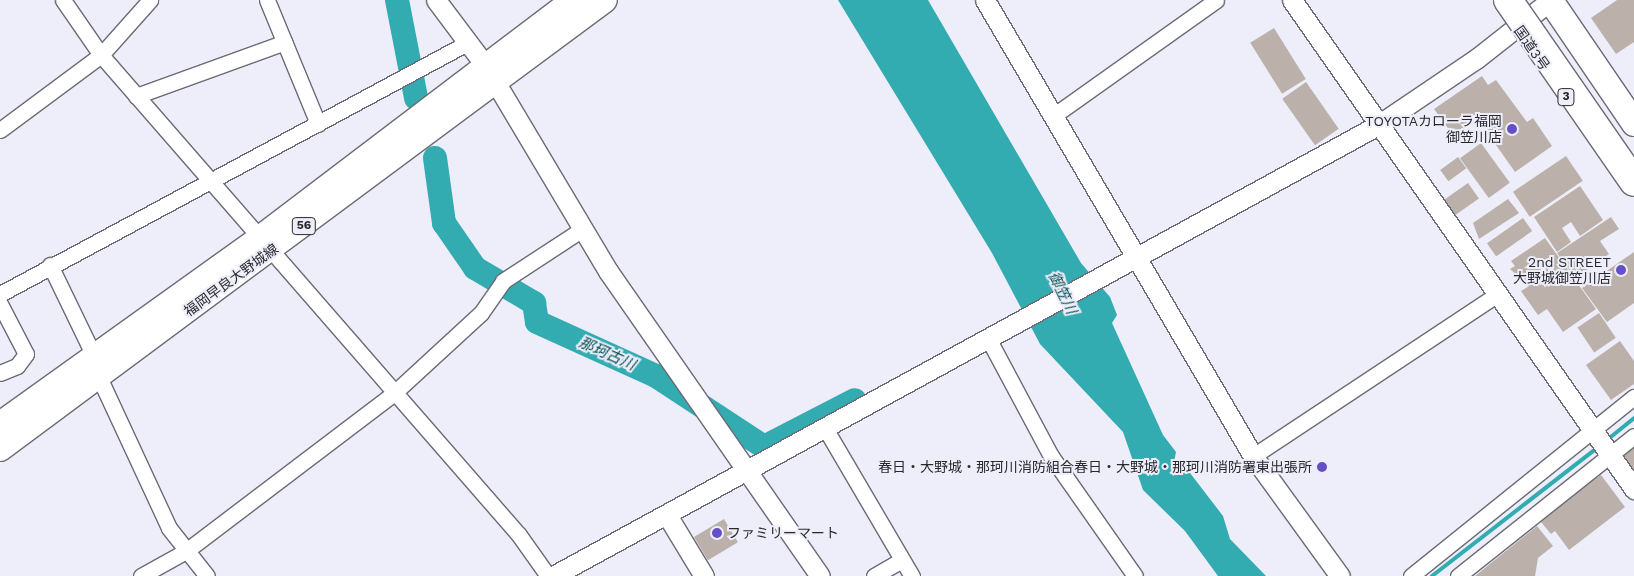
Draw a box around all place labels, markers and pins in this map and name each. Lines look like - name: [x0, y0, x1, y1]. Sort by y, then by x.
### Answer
- place label: TOYOTAカローラ福岡 御笠川店: [1365, 113, 1502, 146]
- marker: TOYOTAカローラ福岡 御笠川店: [1506, 123, 1518, 135]
- place label: 2nd STREET 大野城御笠川店: [1513, 254, 1611, 286]
- marker: 2nd STREET 大野城御笠川店: [1615, 264, 1627, 276]
- place label: 春日・大野城・那珂川消防組合春日・大野城・那珂川消防署東出張所: [878, 459, 1312, 475]
- marker: 春日・大野城・那珂川消防組合春日・大野城・那珂川消防署東出張所: [1316, 461, 1328, 473]
- place label: ファミリーマート: [727, 525, 839, 541]
- marker: ファミリーマート: [711, 527, 723, 539]

